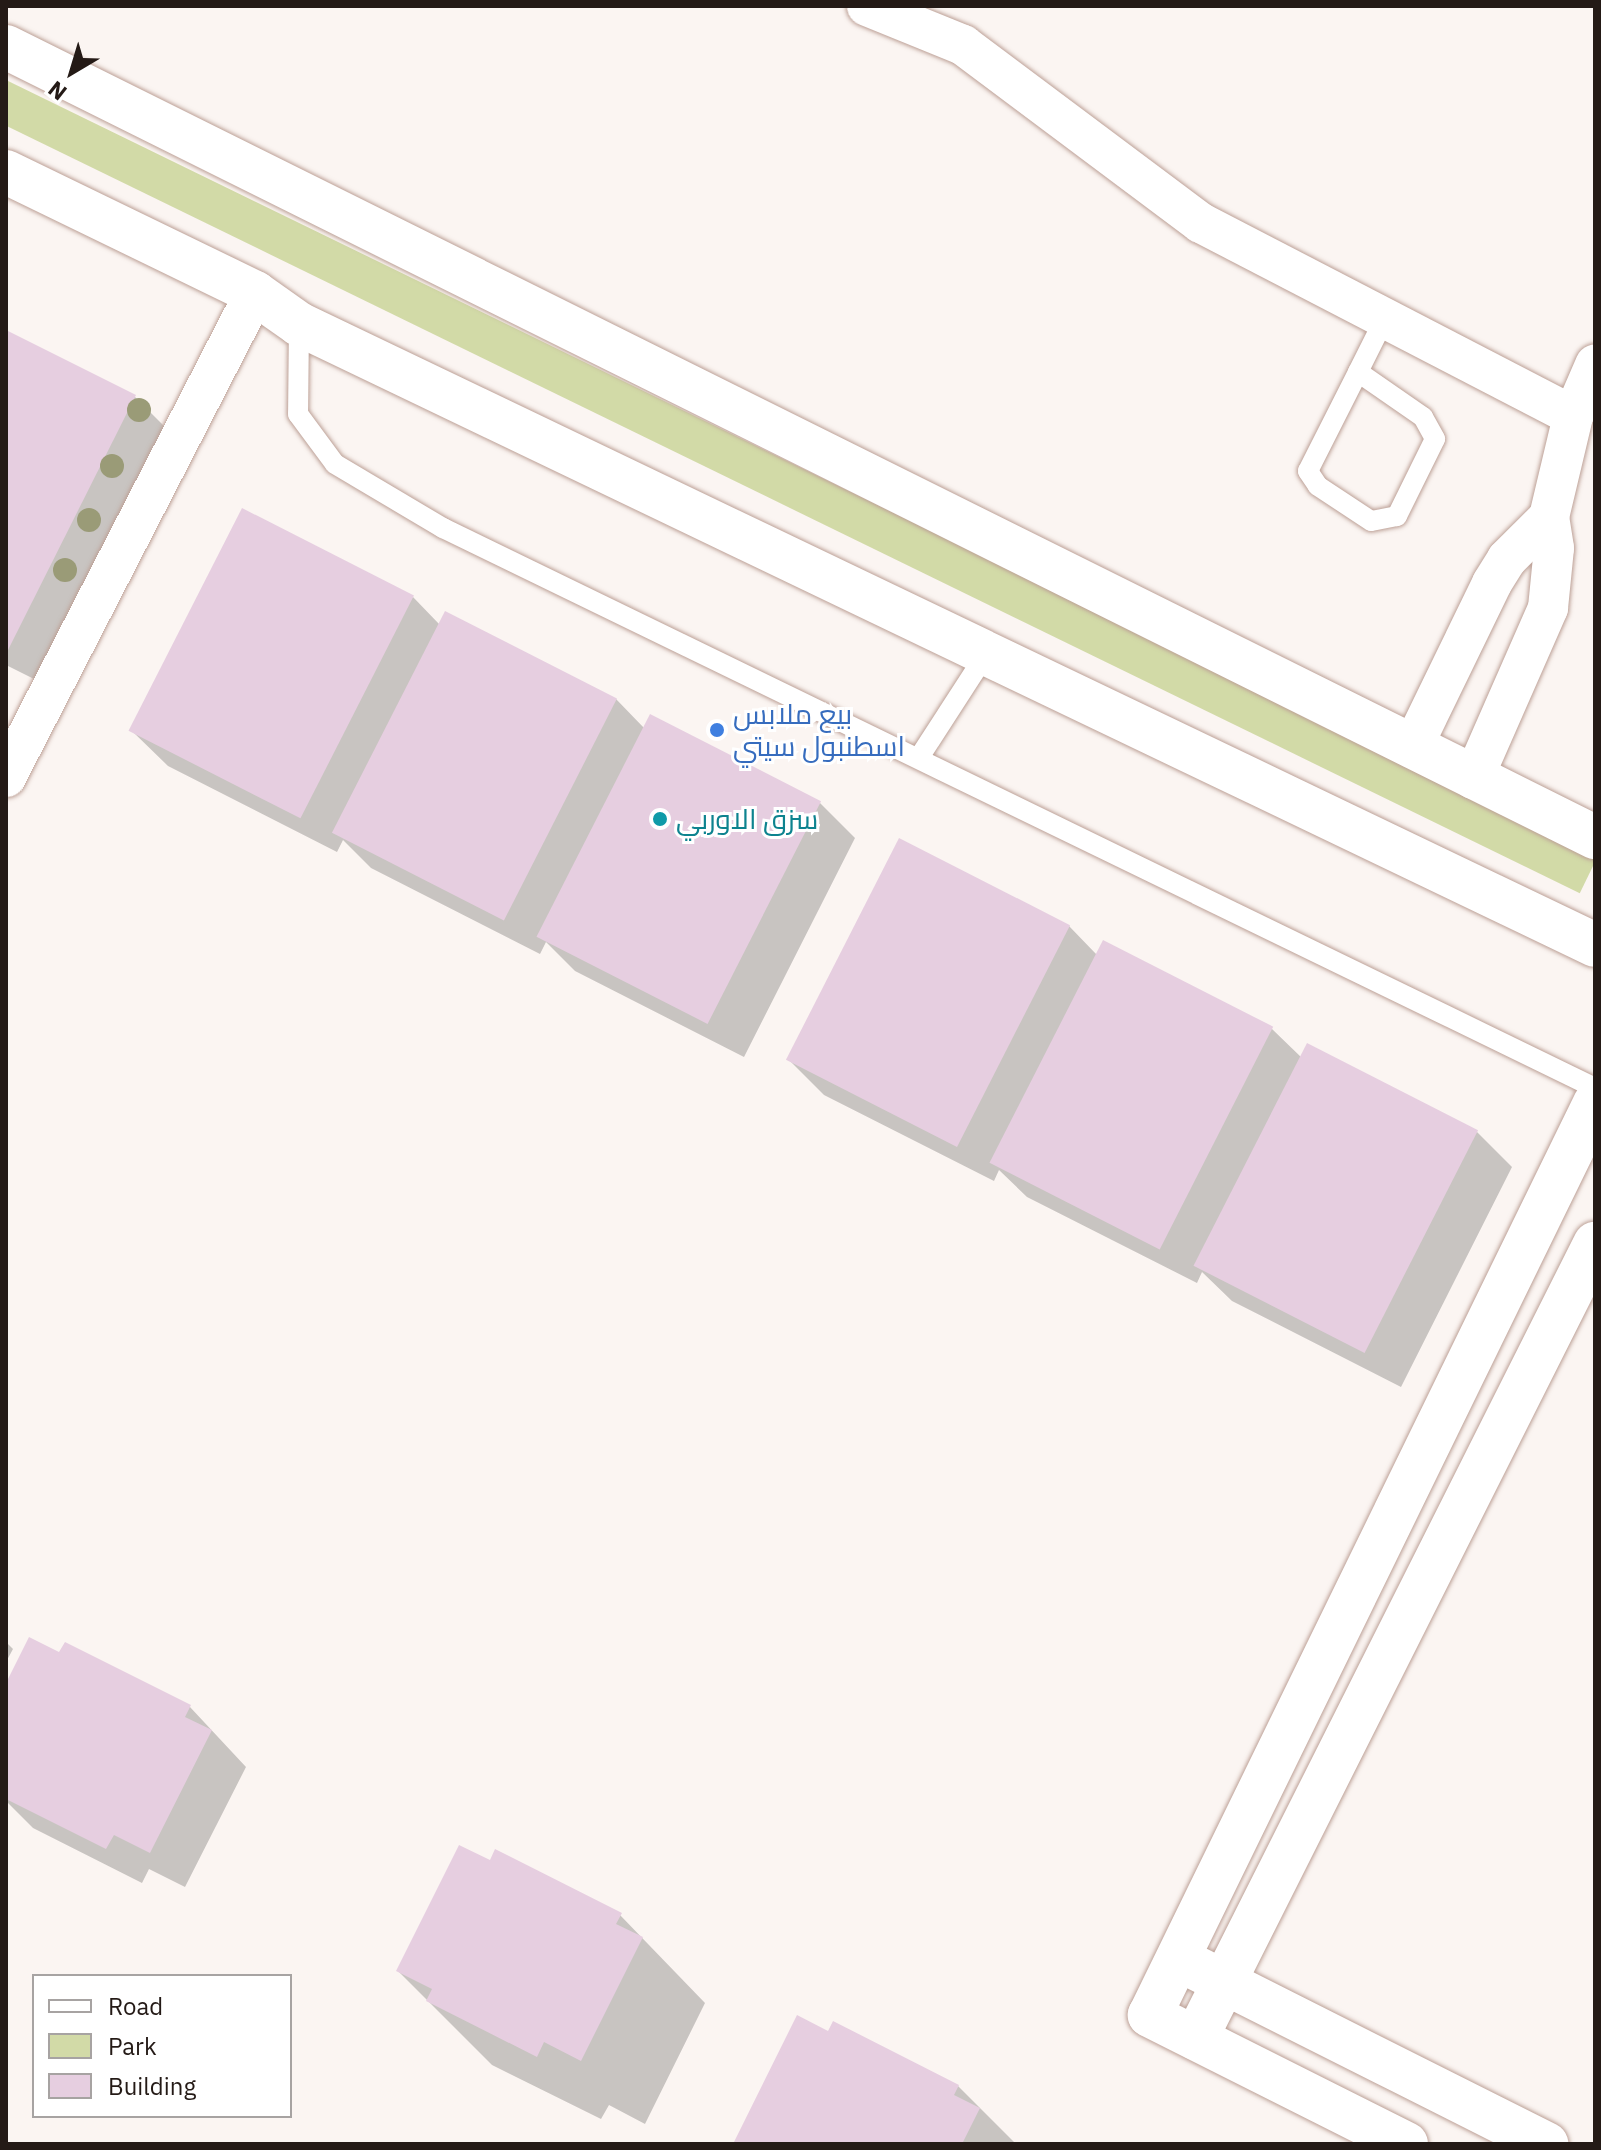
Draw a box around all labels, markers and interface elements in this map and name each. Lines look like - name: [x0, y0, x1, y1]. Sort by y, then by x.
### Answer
- north arrow: [32, 32, 112, 112]
- text: N: [42, 75, 72, 108]
- place label: بيع ملابس اسطنبول سيتي: [733, 697, 905, 763]
- marker: بيع ملابس اسطنبول سيتي: [708, 721, 726, 739]
- place label: سزق الاوربي: [676, 802, 818, 836]
- marker: سزق الاوربي: [651, 810, 669, 828]
- legend: [32, 1974, 292, 2118]
- text: Road: [108, 1990, 163, 2022]
- text: Park: [108, 2030, 157, 2062]
- text: Building: [108, 2070, 196, 2102]

